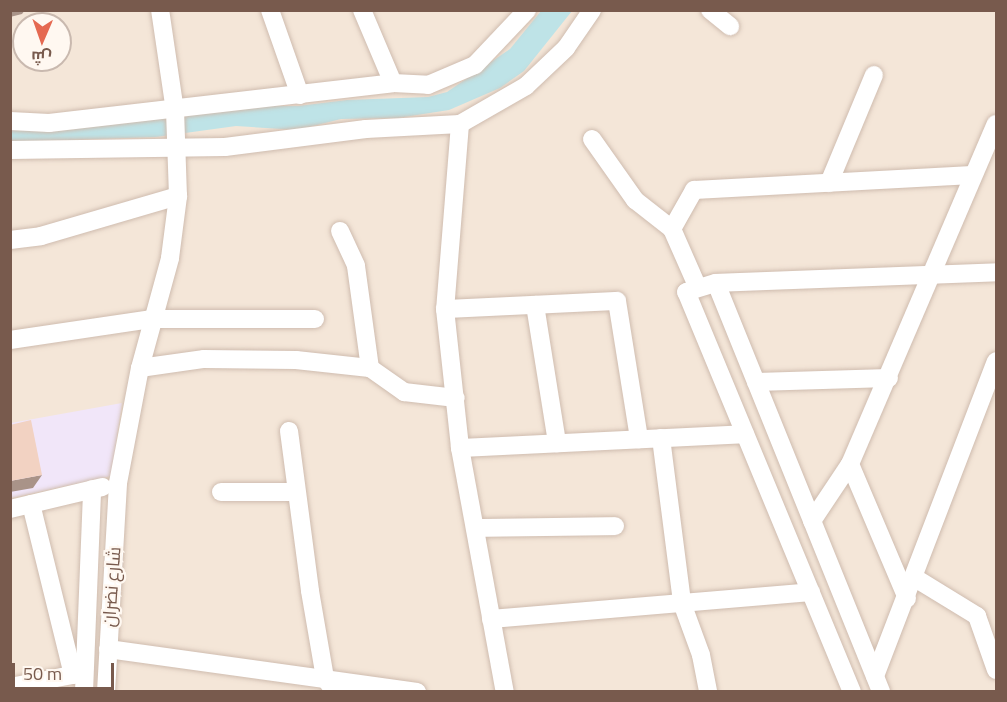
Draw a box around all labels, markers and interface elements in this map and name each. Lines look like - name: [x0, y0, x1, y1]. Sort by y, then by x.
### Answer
- north arrow: [12, 12, 72, 72]
- text: ش: [31, 46, 52, 70]
- street label: شارع نضران: [98, 546, 126, 628]
- scale bar: [15, 651, 117, 689]
- text: 50 m: [23, 660, 62, 687]

